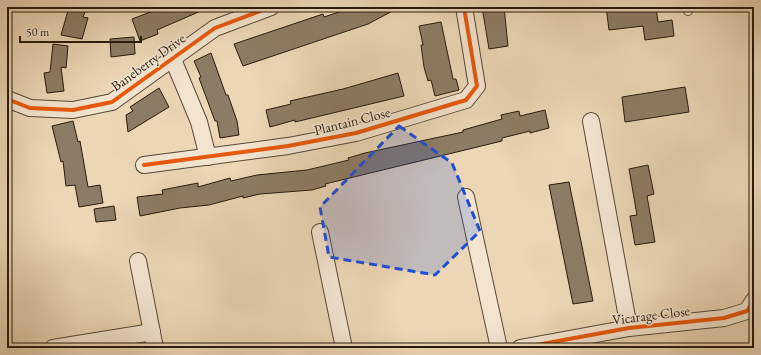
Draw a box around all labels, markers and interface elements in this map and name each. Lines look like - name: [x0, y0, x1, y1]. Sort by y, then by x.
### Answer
- scale bar: [20, 18, 141, 44]
- text: 50 m: [26, 24, 50, 40]
- street label: Baneberry Drive: [107, 29, 189, 95]
- street label: Plantain Close: [312, 103, 392, 139]
- street label: Vicarage Close: [611, 301, 692, 329]

